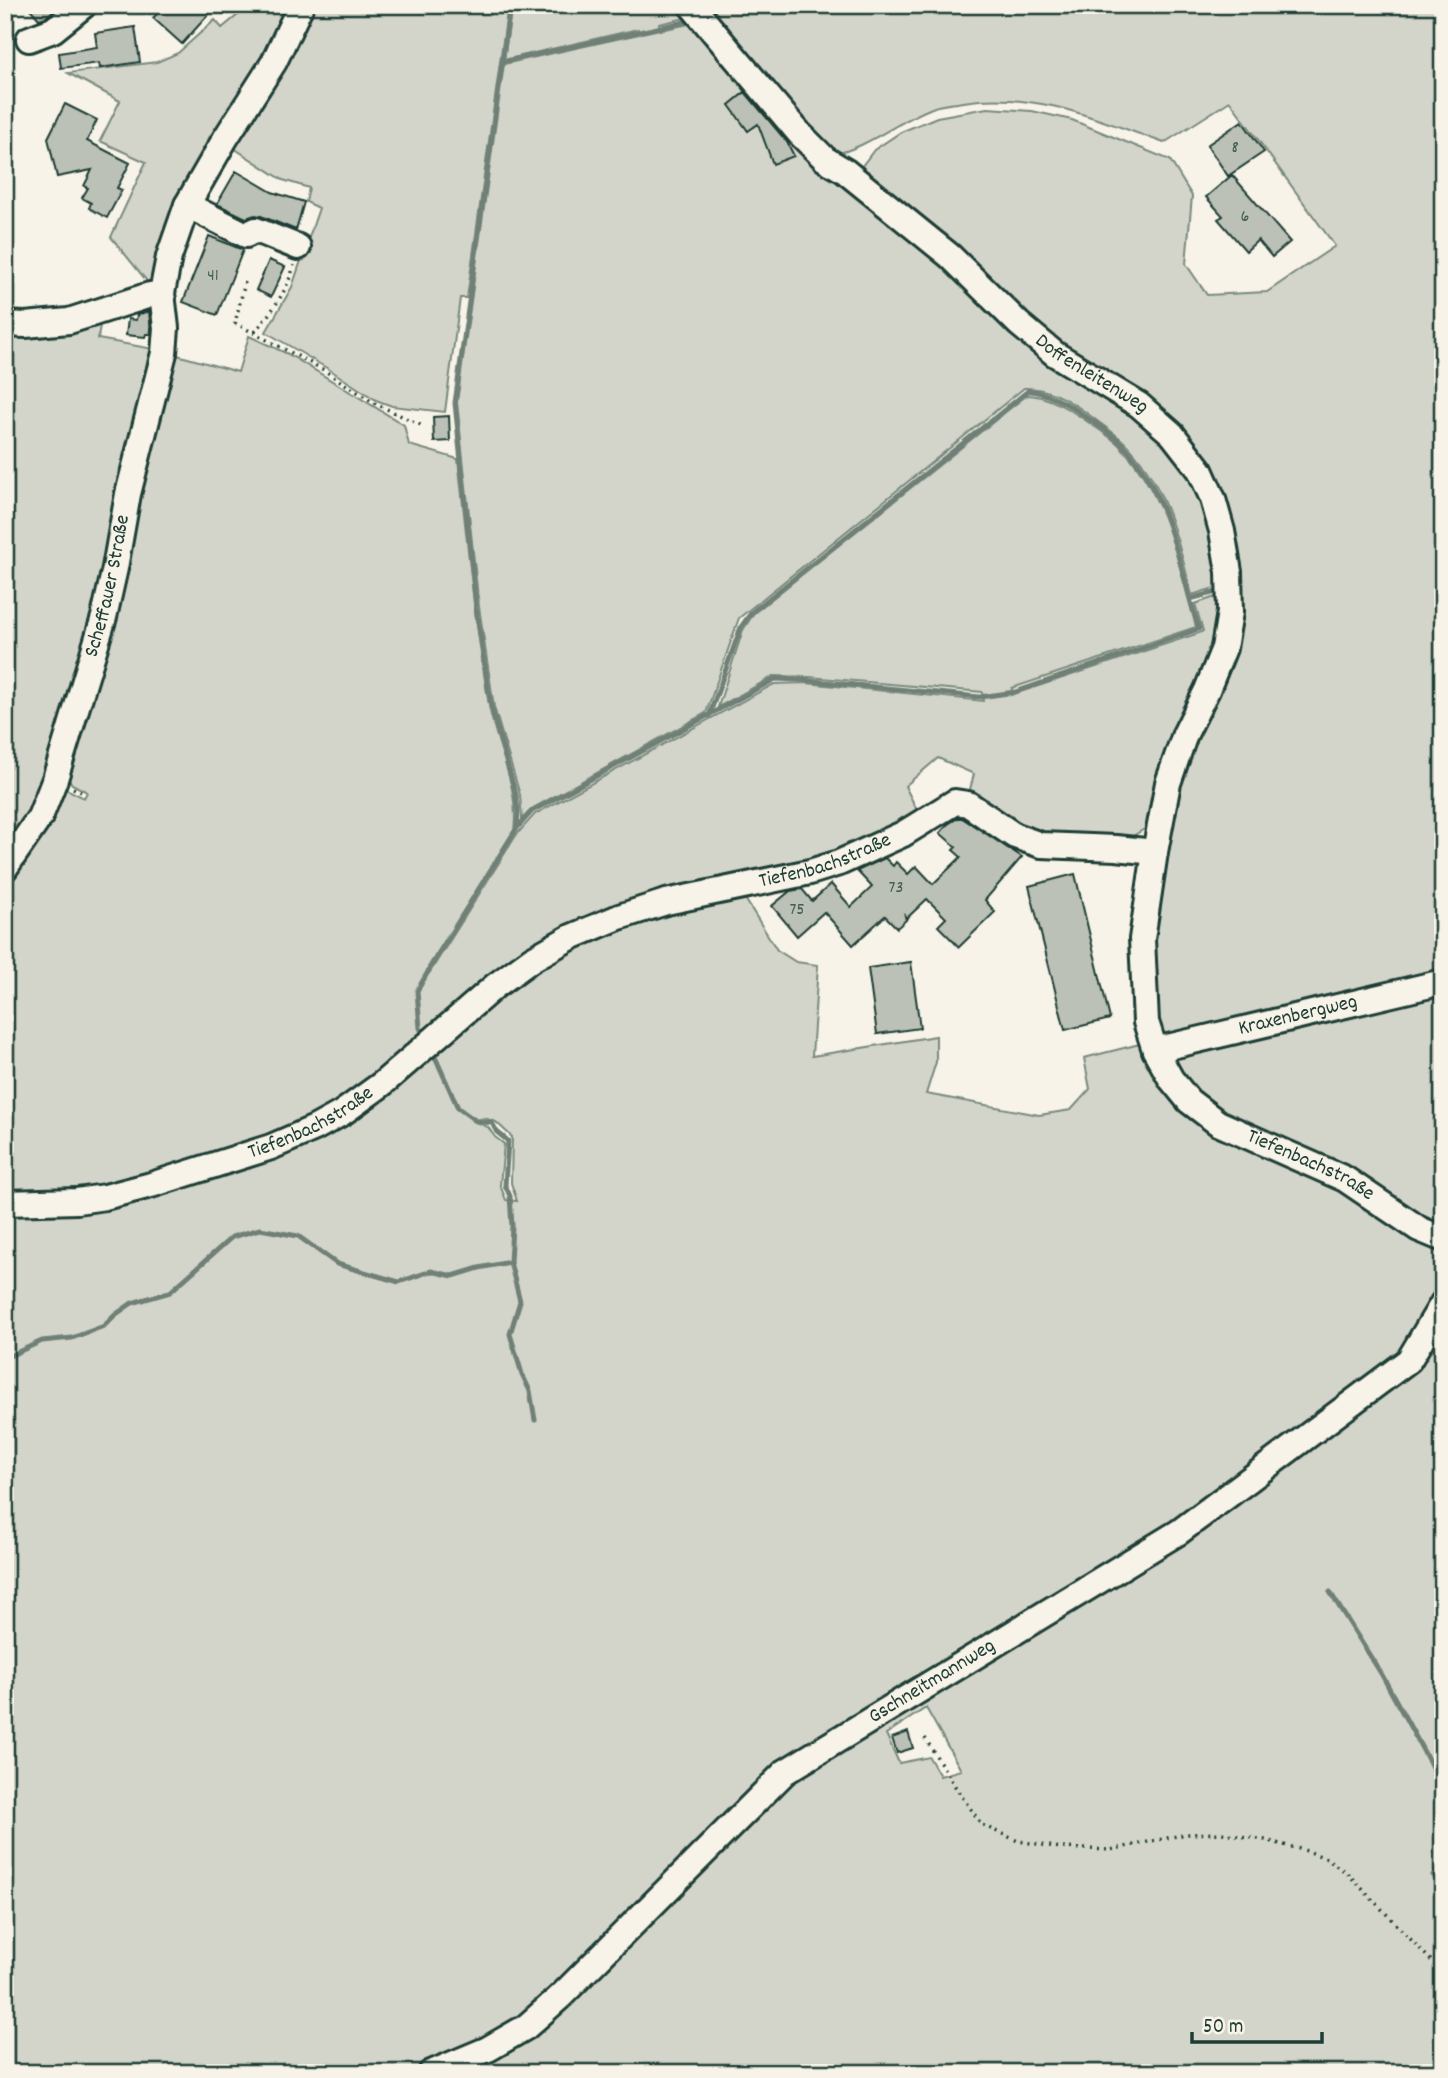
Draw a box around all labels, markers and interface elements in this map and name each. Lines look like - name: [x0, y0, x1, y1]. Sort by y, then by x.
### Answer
- house number: 8: [1231, 136, 1239, 161]
- house number: 6: [1241, 205, 1249, 230]
- house number: 41: [207, 264, 219, 289]
- street label: Doffenleitenweg: [1027, 327, 1155, 422]
- street label: Scheffauer Straße: [78, 513, 139, 661]
- street label: Tiefenbachstraße: [756, 826, 896, 897]
- house number: 73: [889, 876, 903, 901]
- house number: 75: [789, 898, 805, 923]
- street label: Kraxenbergweg: [1236, 988, 1361, 1045]
- street label: Tiefenbachstraße: [245, 1079, 380, 1168]
- street label: Tiefenbachstraße: [1242, 1122, 1380, 1209]
- street label: Gschneitmannweg: [863, 1632, 1002, 1732]
- scale bar: [1192, 2001, 1322, 2045]
- text: 50 m: [1203, 2013, 1243, 2043]

